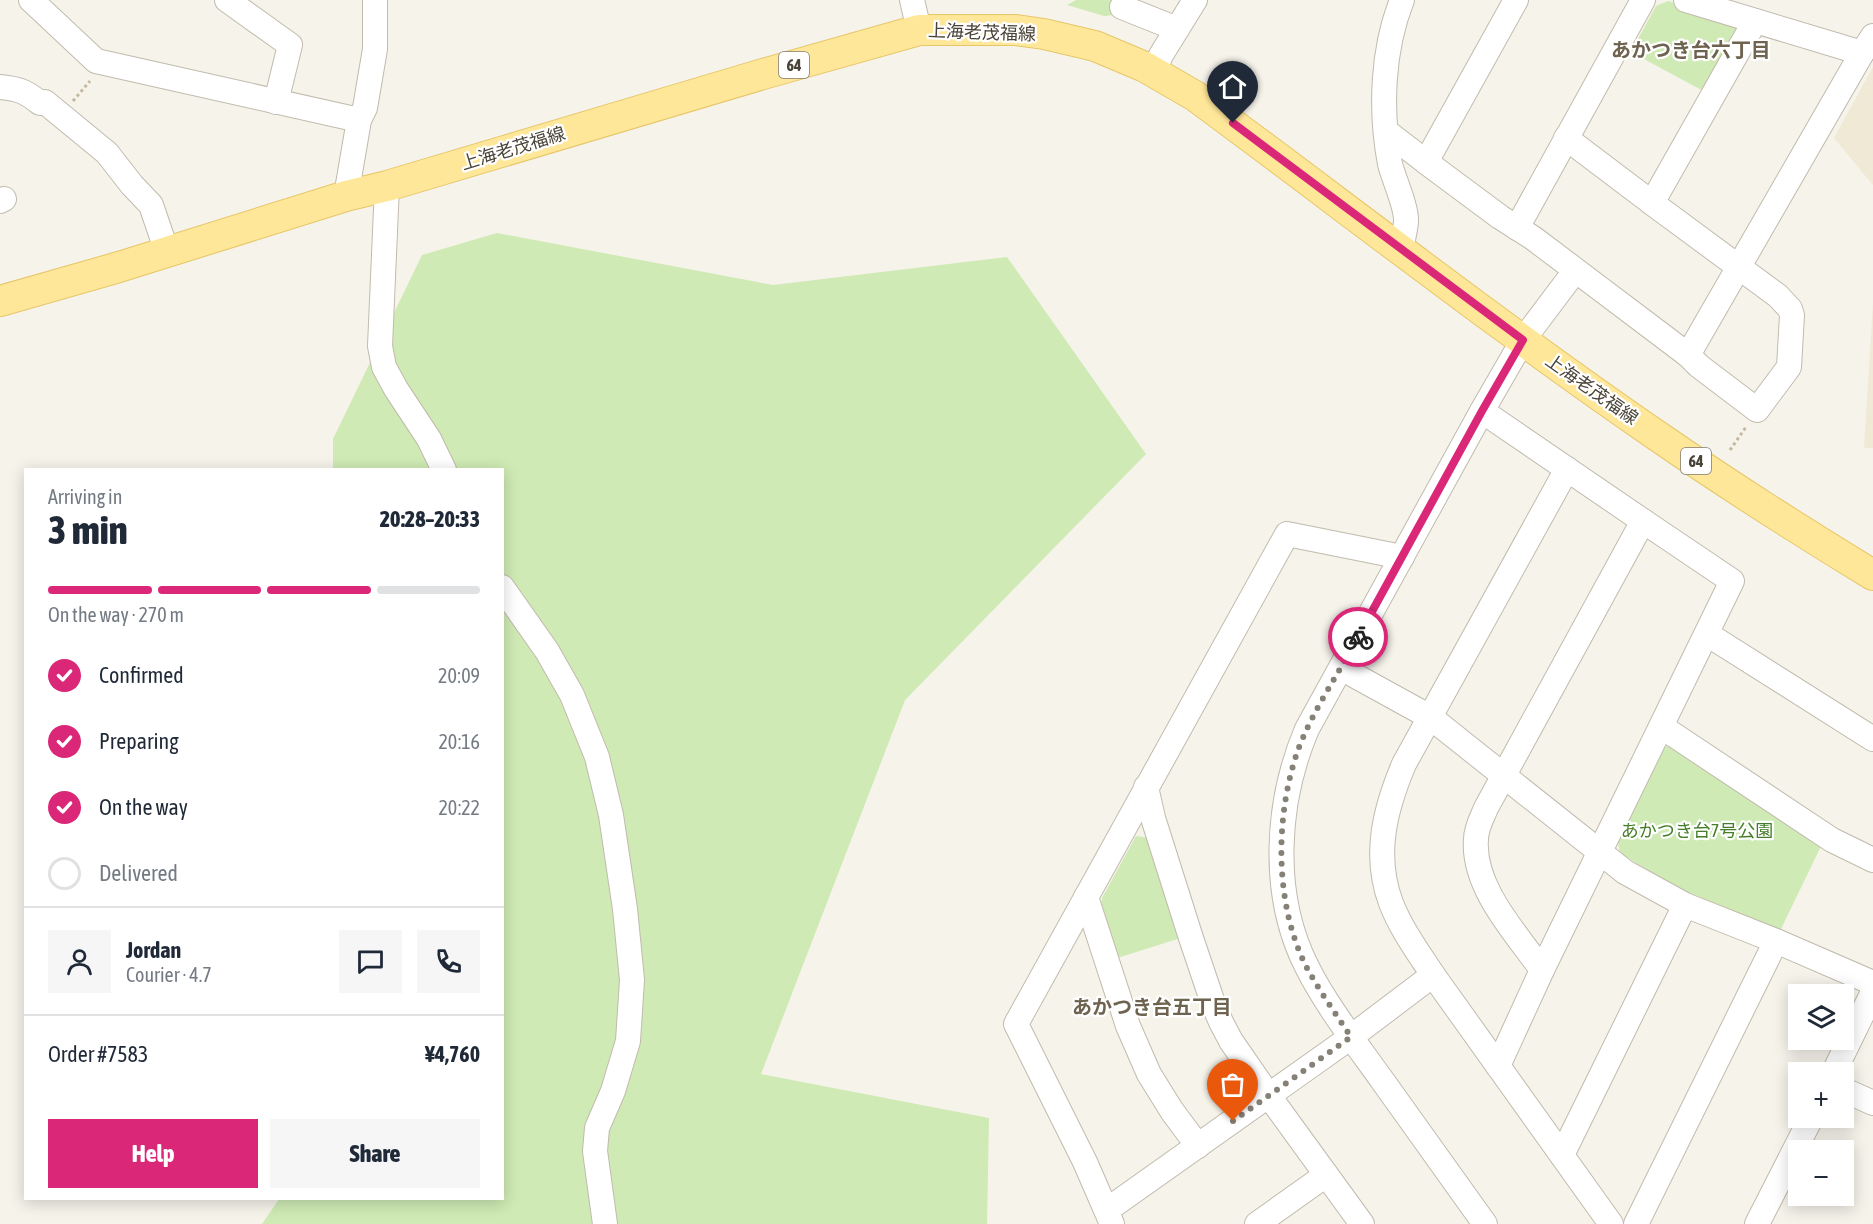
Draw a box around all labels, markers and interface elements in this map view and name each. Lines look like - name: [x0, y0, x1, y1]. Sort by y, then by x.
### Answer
- street label: 上海老茂福線: [928, 20, 1036, 44]
- district label: あかつき台六丁目: [1611, 38, 1771, 61]
- road number: 64: [779, 52, 809, 78]
- pin: [1207, 61, 1258, 123]
- icon: home: [1216, 70, 1249, 103]
- street label: 上海老茂福線: [458, 122, 568, 174]
- street label: 上海老茂福線: [1542, 349, 1642, 429]
- road number: 64: [1681, 448, 1711, 474]
- text: Arriving in: [48, 485, 122, 508]
- text: 20:28–20:33: [380, 506, 480, 532]
- text: 3 min: [48, 508, 128, 552]
- text: On the way · 270 m: [48, 603, 184, 626]
- courier: [1328, 607, 1388, 667]
- icon: bike: [1342, 621, 1375, 654]
- icon: check: [48, 659, 81, 692]
- text: Confirmed: [99, 662, 184, 688]
- text: 20:09: [438, 664, 480, 687]
- icon: check: [48, 725, 81, 758]
- text: Preparing: [99, 728, 179, 754]
- text: 20:16: [438, 730, 480, 753]
- icon: check: [48, 791, 81, 824]
- text: On the way: [99, 794, 188, 820]
- text: 20:22: [438, 796, 480, 819]
- park label: あかつき台7号公園: [1621, 820, 1773, 841]
- text: Delivered: [99, 860, 178, 886]
- button: person: [48, 930, 111, 993]
- button: chat: [339, 930, 402, 993]
- button: phone: [417, 930, 480, 993]
- text: Jordan: [126, 937, 181, 963]
- text: Courier · 4.7: [126, 963, 212, 986]
- map controls: [1788, 984, 1854, 1206]
- button: layers: [1788, 984, 1854, 1050]
- district label: あかつき台五丁目: [1072, 995, 1232, 1018]
- text: Order #7583: [48, 1041, 148, 1067]
- text: ¥4,760: [425, 1041, 480, 1067]
- pin: [1207, 1059, 1258, 1121]
- button: +: [1788, 1062, 1854, 1128]
- icon: bag: [1216, 1068, 1249, 1101]
- button: Help: [48, 1119, 258, 1188]
- button: Share: [270, 1119, 480, 1188]
- button: −: [1788, 1140, 1854, 1206]

